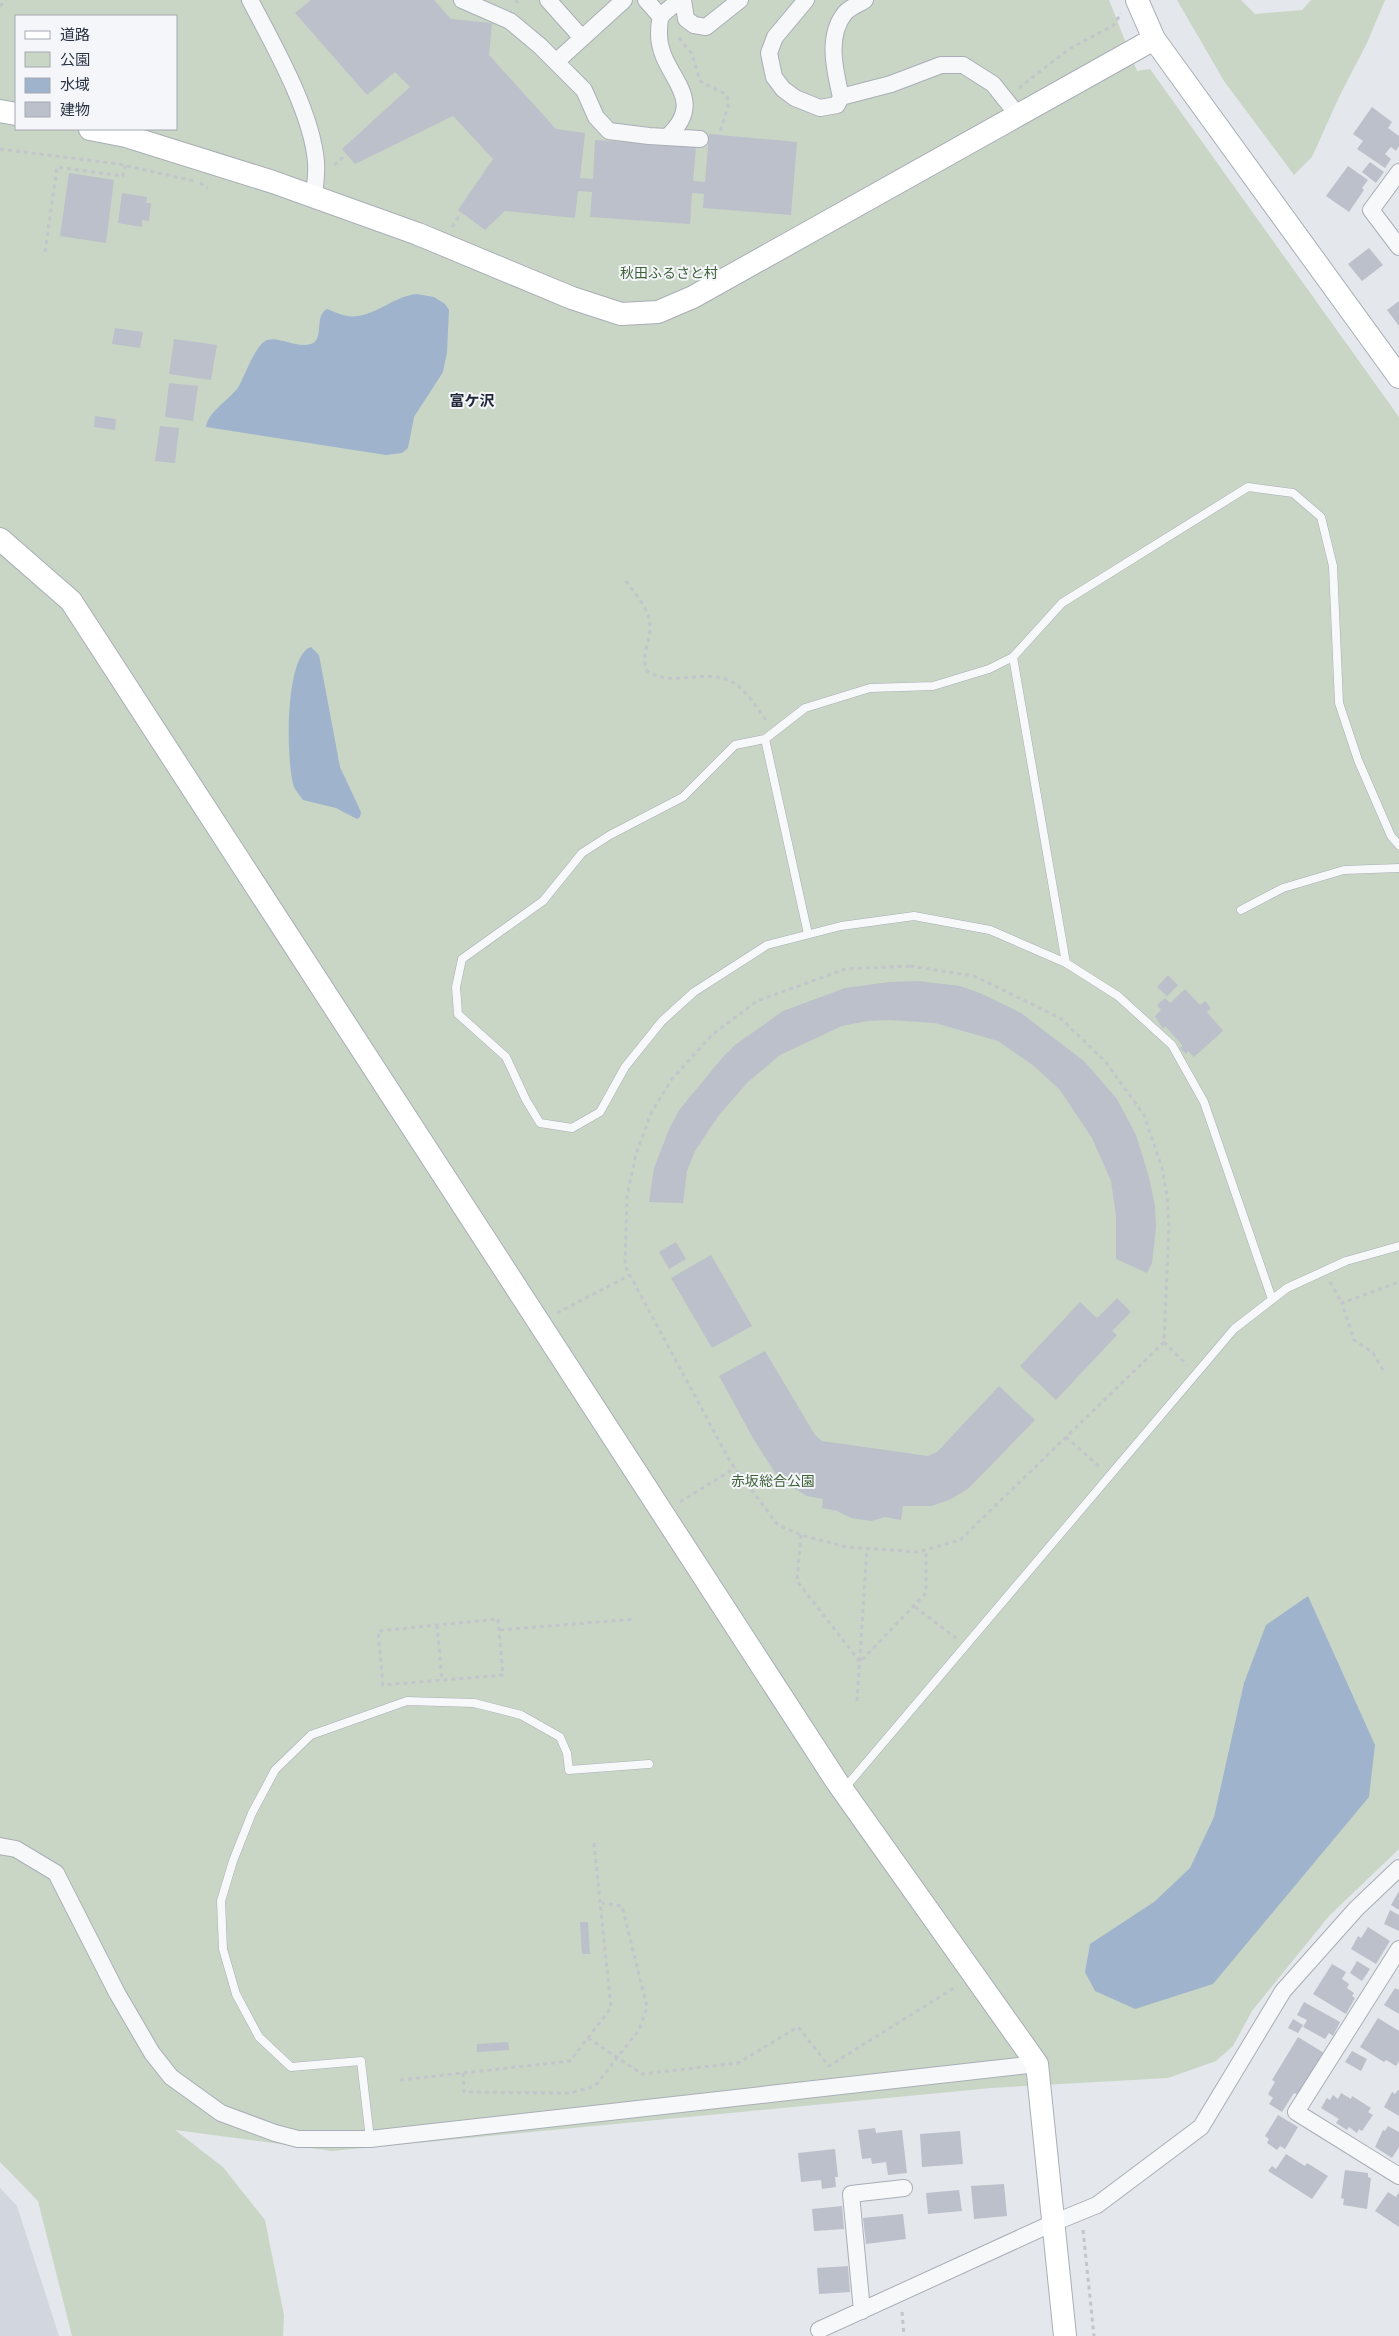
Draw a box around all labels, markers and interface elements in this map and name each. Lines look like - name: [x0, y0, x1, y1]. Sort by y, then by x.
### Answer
- legend: [15, 15, 178, 130]
- text: 道路: [60, 25, 90, 46]
- text: 公園: [60, 50, 90, 71]
- text: 水域: [60, 75, 90, 96]
- text: 建物: [60, 100, 90, 121]
- park label: 秋田ふるさと村: [620, 264, 718, 284]
- district label: 富ケ沢: [449, 391, 495, 412]
- park label: 赤坂総合公園: [731, 1472, 815, 1492]

